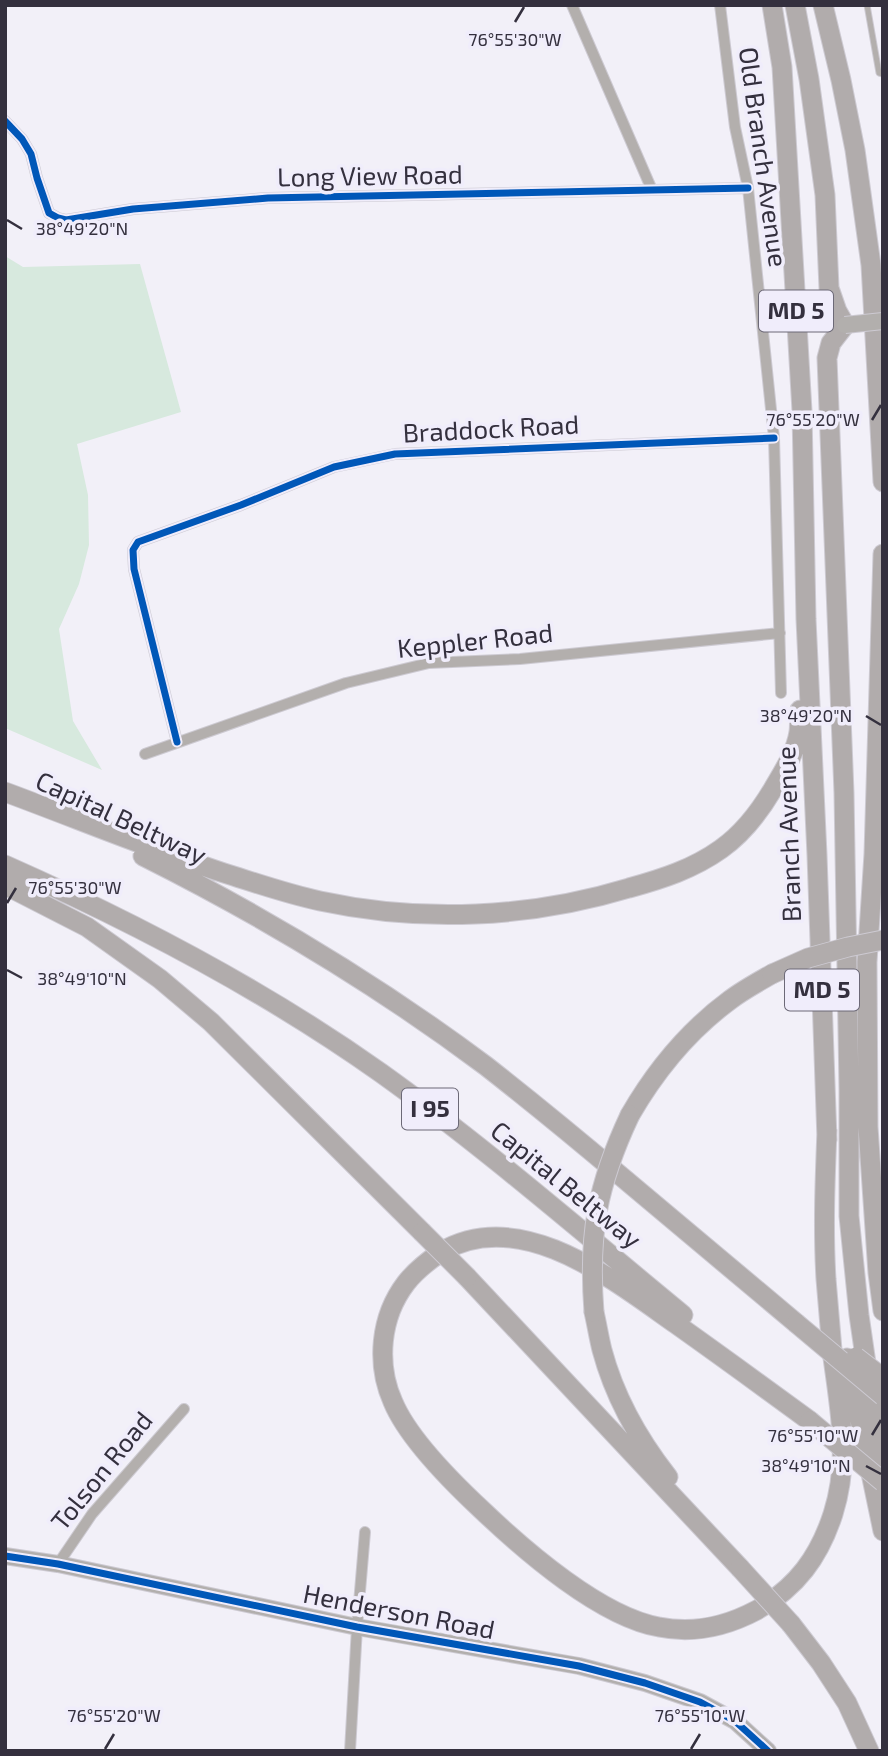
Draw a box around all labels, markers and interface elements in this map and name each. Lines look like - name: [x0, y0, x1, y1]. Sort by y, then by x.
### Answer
- text: 76°55'30"W: [468, 28, 562, 50]
- street label: Old Branch Avenue: [734, 45, 795, 269]
- street label: Long View Road: [277, 157, 463, 192]
- text: 38°49'20"N: [36, 217, 128, 239]
- road number: MD 5: [759, 290, 833, 332]
- street label: Braddock Road: [402, 407, 580, 448]
- text: 76°55'20"W: [766, 408, 860, 430]
- street label: Keppler Road: [395, 616, 554, 663]
- text: 38°49'20"N: [760, 704, 852, 726]
- street label: Branch Avenue: [769, 746, 806, 923]
- street label: Capital Beltway: [31, 764, 212, 870]
- text: 76°55'30"W: [28, 876, 122, 898]
- text: 38°49'10"N: [37, 967, 127, 989]
- road number: MD 5: [785, 970, 859, 1010]
- road number: I 95: [402, 1088, 458, 1129]
- street label: Capital Beltway: [485, 1114, 649, 1254]
- street label: Tolson Road: [44, 1405, 158, 1536]
- text: 76°55'10"W: [768, 1424, 858, 1446]
- text: 38°49'10"N: [761, 1454, 851, 1476]
- street label: Henderson Road: [301, 1577, 498, 1644]
- text: 76°55'20"W: [67, 1704, 161, 1726]
- text: 76°55'10"W: [655, 1704, 745, 1726]

